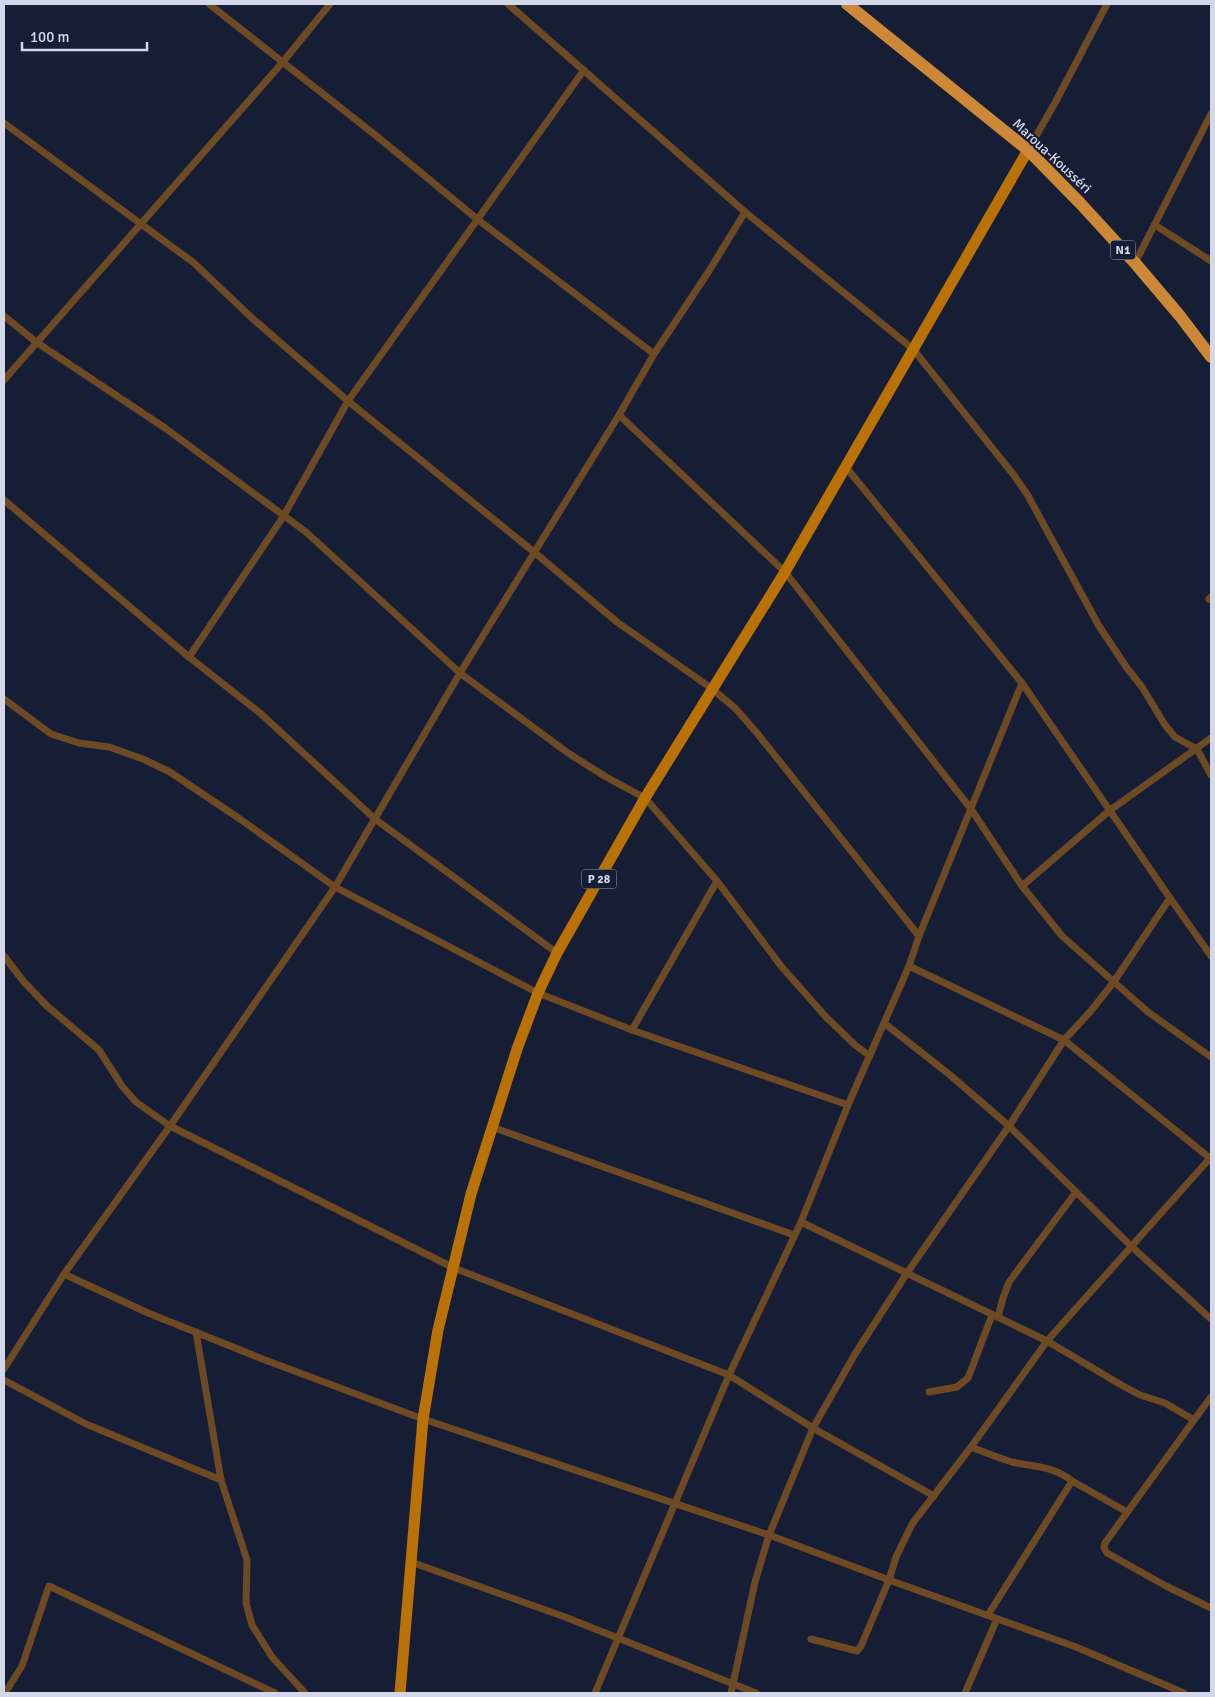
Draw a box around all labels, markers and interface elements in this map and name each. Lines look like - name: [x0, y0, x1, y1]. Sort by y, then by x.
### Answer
- scale bar: [22, 20, 148, 52]
- text: 100 m: [30, 28, 70, 46]
- street label: Maroua-Kousséri: [1009, 115, 1095, 197]
- road number: N1: [1110, 240, 1136, 260]
- road number: P 28: [582, 870, 616, 889]

